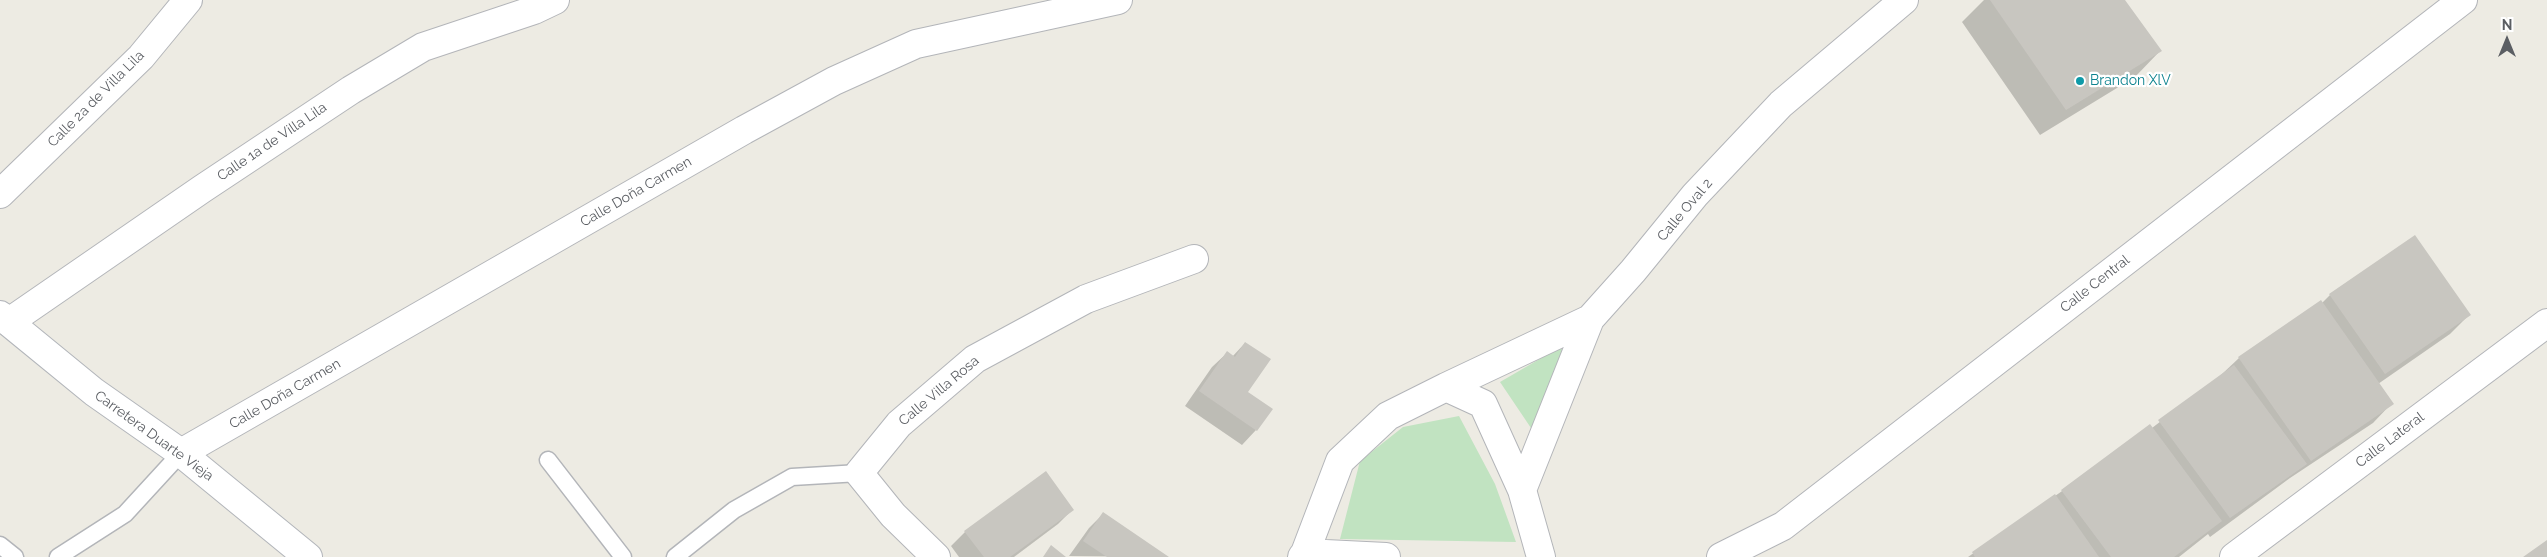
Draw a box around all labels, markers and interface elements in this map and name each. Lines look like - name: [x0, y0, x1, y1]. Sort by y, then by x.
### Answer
- north arrow: [2482, 15, 2532, 65]
- text: N: [2502, 17, 2512, 33]
- street label: Calle 2a de Villa Lila: [44, 47, 148, 151]
- place label: Brandon XlV: [2090, 73, 2171, 89]
- marker: Brandon XlV: [2074, 75, 2086, 87]
- street label: Calle 1a de Villa Lila: [214, 99, 330, 185]
- street label: Calle Doña Carmen: [577, 153, 695, 231]
- street label: Calle Oval 2: [1654, 175, 1716, 245]
- street label: Calle Central: [2057, 252, 2133, 316]
- street label: Calle Villa Rosa: [895, 353, 983, 429]
- street label: Calle Doña Carmen: [226, 355, 344, 433]
- street label: Carretera Duarte Vieja: [91, 387, 217, 485]
- street label: Calle Lateral: [2352, 409, 2428, 471]

